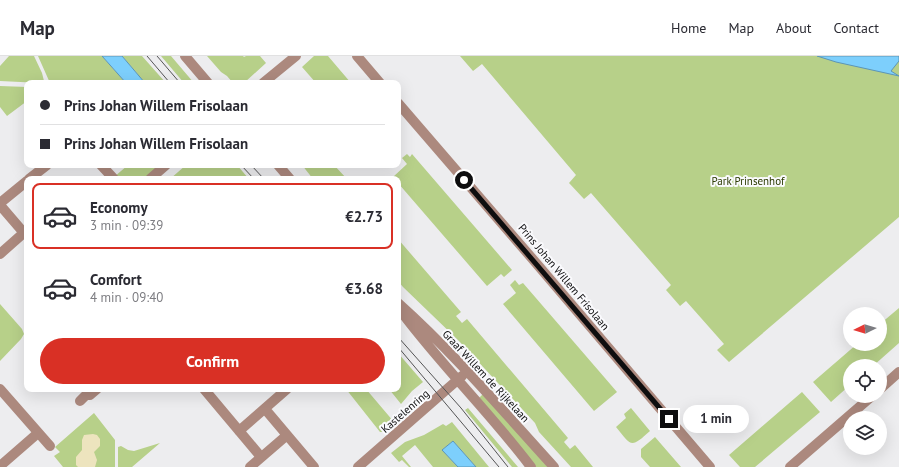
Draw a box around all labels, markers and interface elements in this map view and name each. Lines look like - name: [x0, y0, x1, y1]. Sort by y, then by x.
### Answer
- text: Map: [20, 16, 55, 40]
- text: Home: [671, 19, 706, 37]
- text: Map: [728, 19, 754, 37]
- text: About: [776, 19, 812, 37]
- text: Contact: [834, 19, 879, 37]
- text: Prins Johan Willem Frisolaan: [64, 96, 248, 115]
- text: Prins Johan Willem Frisolaan: [64, 134, 248, 153]
- route start: [455, 171, 473, 189]
- park label: Park Prinsenhof: [712, 174, 785, 188]
- icon: car: [42, 198, 78, 234]
- text: Economy: [90, 198, 148, 217]
- text: €2.73: [345, 207, 383, 226]
- text: 3 min · 09:39: [90, 217, 163, 234]
- street label: Prins Johan Willem Frisolaan: [515, 221, 613, 333]
- icon: car: [42, 270, 78, 306]
- text: Comfort: [90, 270, 142, 289]
- text: €3.68: [345, 279, 383, 298]
- text: 4 min · 09:40: [90, 289, 163, 306]
- north arrow: [843, 307, 887, 351]
- map controls: [843, 307, 887, 455]
- street label: Graaf Willem de Rijkelaan: [440, 327, 532, 425]
- button: Confirm: [40, 338, 385, 384]
- button: locate: [843, 359, 887, 403]
- street label: Kastelenring: [378, 386, 432, 436]
- callout: 1 min: [683, 405, 749, 433]
- route end: [660, 410, 678, 428]
- text: 1 min: [700, 410, 732, 427]
- button: layers: [843, 411, 887, 455]

